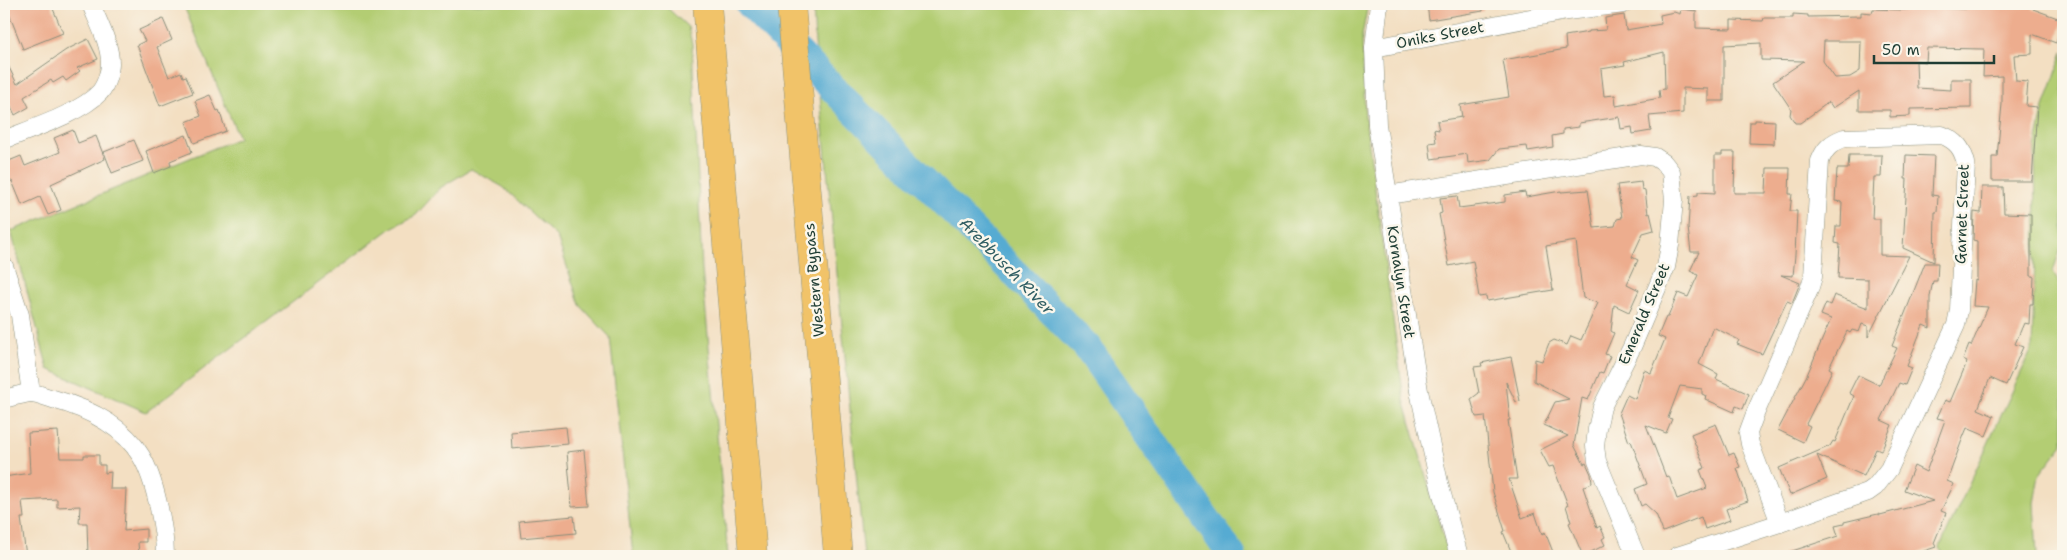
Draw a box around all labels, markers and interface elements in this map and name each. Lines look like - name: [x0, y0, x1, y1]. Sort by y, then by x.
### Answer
- street label: Oniks Street: [1394, 17, 1486, 53]
- scale bar: [1874, 32, 1994, 64]
- text: 50 m: [1882, 40, 1920, 60]
- street label: Garnet Street: [1950, 164, 1974, 264]
- water label: Arebbusch River: [955, 213, 1059, 319]
- street label: Western Bypass: [799, 222, 829, 338]
- street label: Kornalyn Street: [1382, 224, 1420, 340]
- street label: Emerald Street: [1614, 260, 1674, 368]

